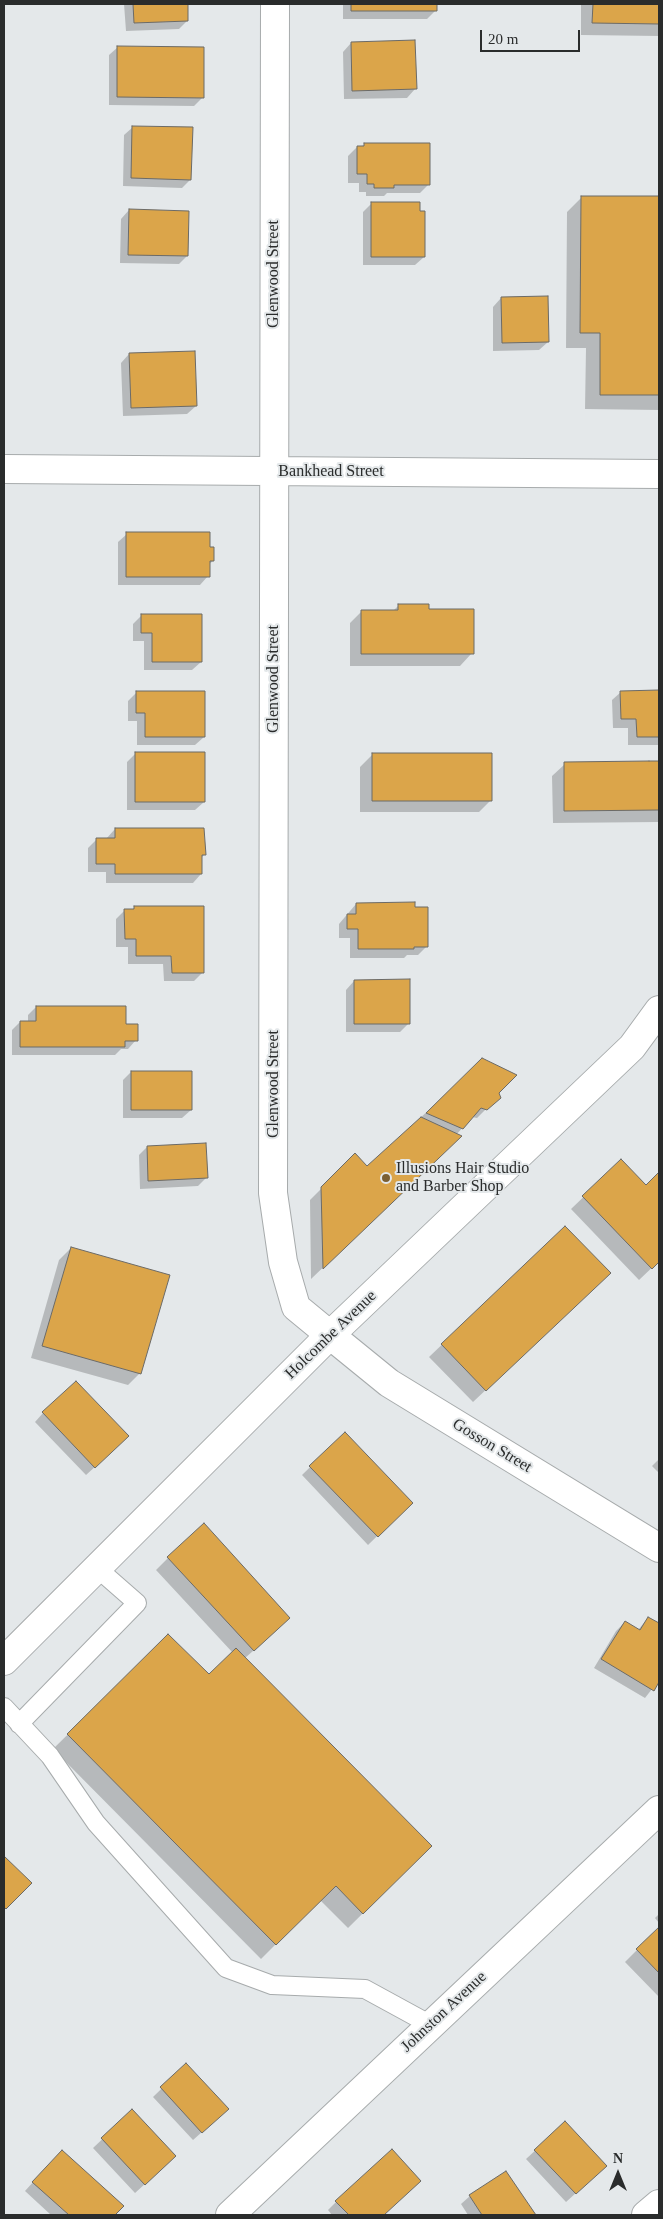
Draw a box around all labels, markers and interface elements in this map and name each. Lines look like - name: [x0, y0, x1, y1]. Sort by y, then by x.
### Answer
- scale bar: [483, 20, 583, 52]
- text: 20 m: [488, 31, 518, 47]
- street label: Glenwood Street: [264, 220, 284, 328]
- street label: Bankhead Street: [278, 462, 384, 482]
- street label: Glenwood Street: [264, 625, 284, 733]
- street label: Glenwood Street: [264, 1030, 284, 1138]
- place label: Illusions Hair Studio and Barber Shop: [396, 1159, 529, 1197]
- marker: Illusions Hair Studio and Barber Shop: [380, 1172, 392, 1184]
- street label: Holcombe Avenue: [281, 1287, 381, 1383]
- street label: Gosson Street: [449, 1415, 535, 1477]
- street label: Johnston Avenue: [397, 1968, 491, 2056]
- north arrow: [593, 2149, 643, 2199]
- text: N: [613, 2151, 623, 2166]

